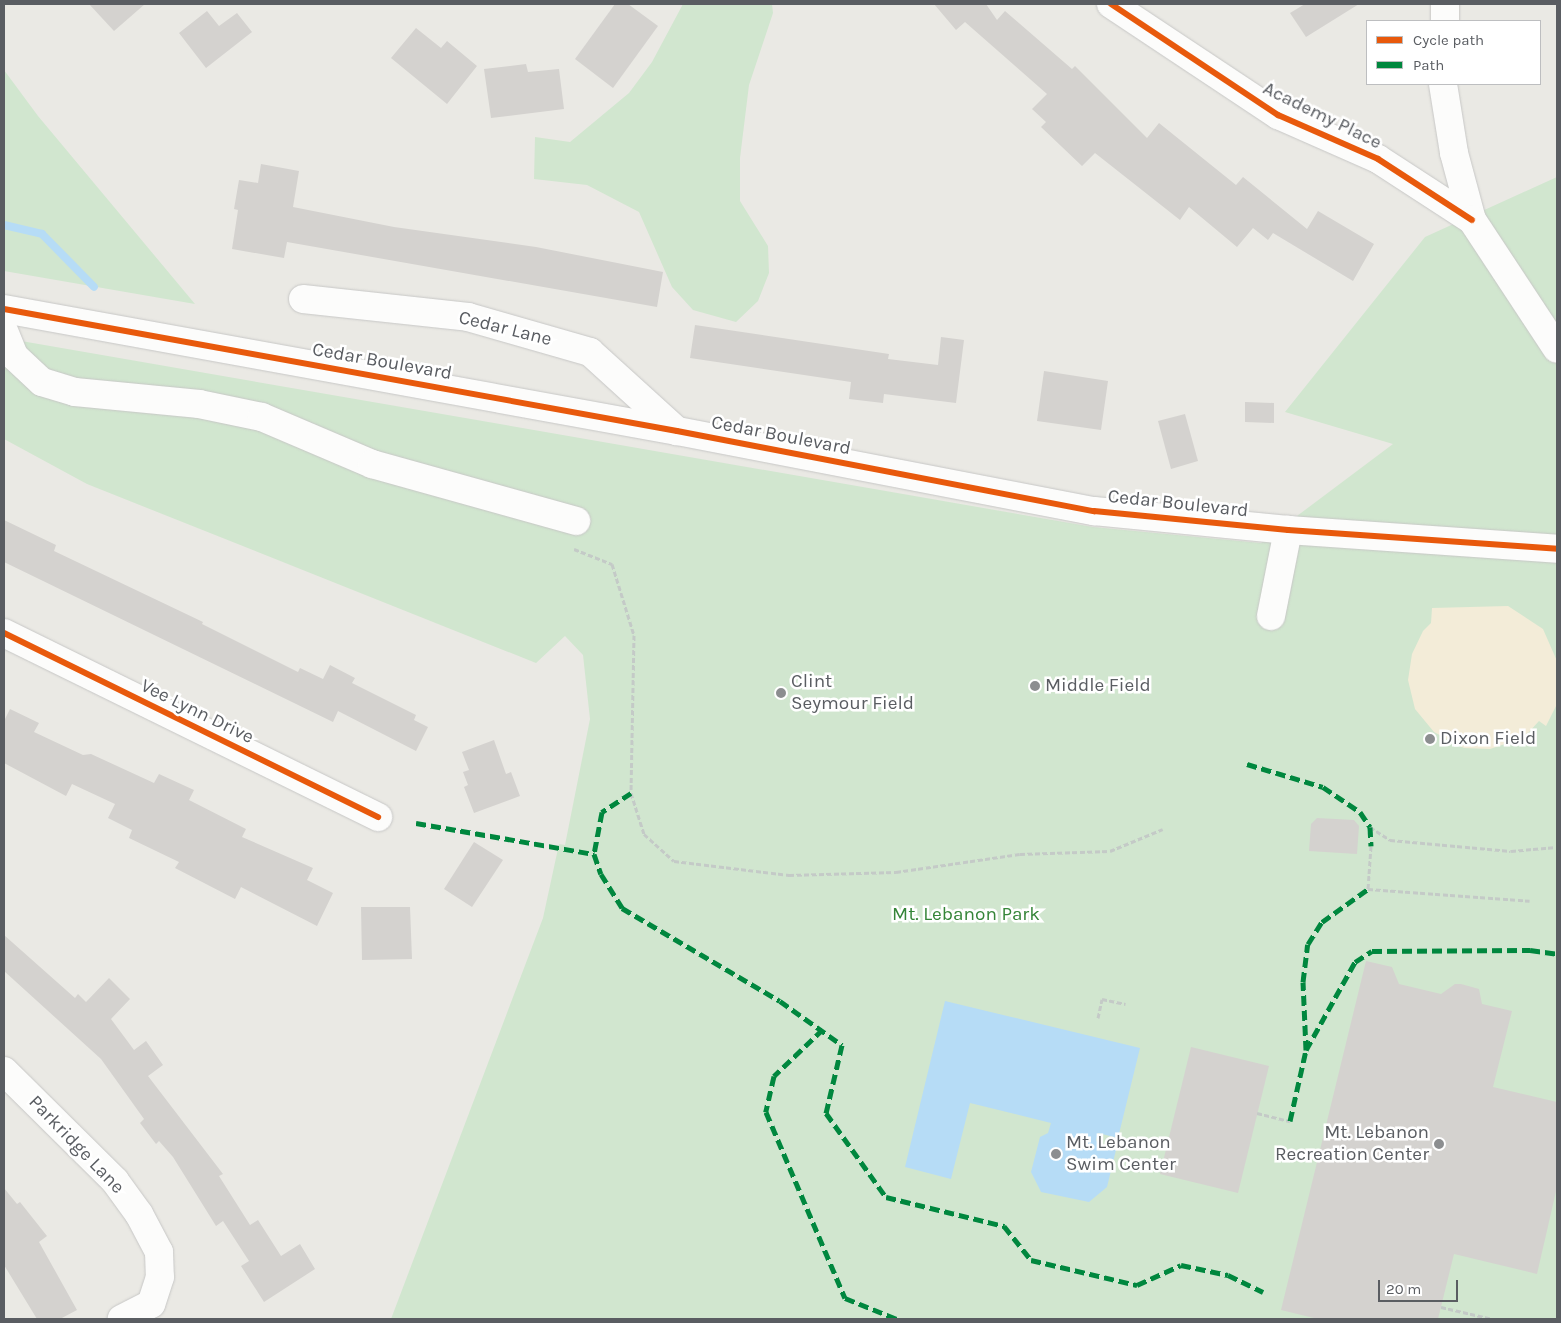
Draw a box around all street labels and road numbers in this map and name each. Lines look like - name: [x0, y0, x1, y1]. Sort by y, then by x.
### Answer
- street label: Academy Place: [1259, 77, 1385, 155]
- street label: Cedar Lane: [456, 306, 554, 352]
- street label: Cedar Boulevard: [310, 338, 454, 386]
- street label: Cedar Boulevard: [709, 411, 853, 461]
- street label: Cedar Boulevard: [1106, 485, 1250, 523]
- street label: Vee Lynn Drive: [137, 675, 257, 749]
- street label: Parkridge Lane: [23, 1091, 129, 1199]

